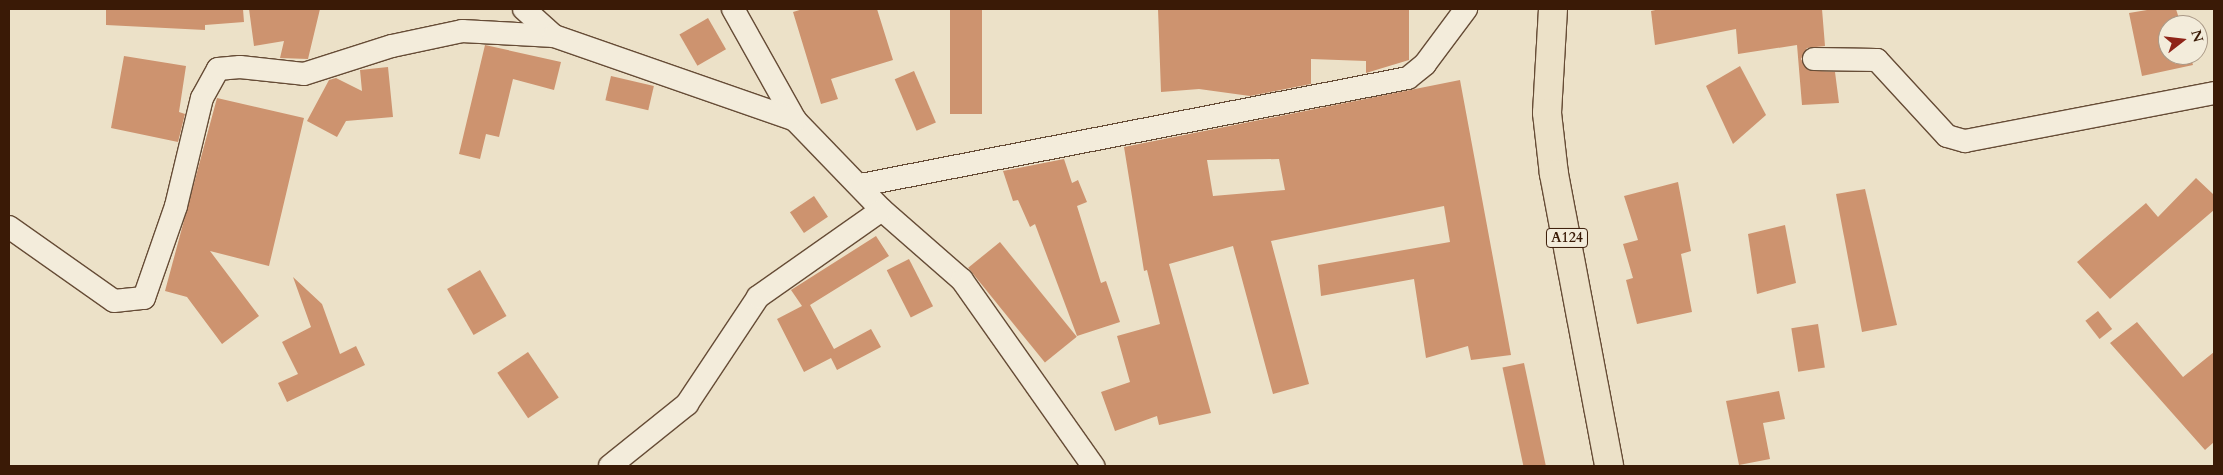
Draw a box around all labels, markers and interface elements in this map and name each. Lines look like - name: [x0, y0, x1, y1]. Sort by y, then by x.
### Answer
- north arrow: [2158, 15, 2208, 65]
- text: N: [2186, 28, 2208, 44]
- road number: A124: [1546, 227, 1588, 250]

